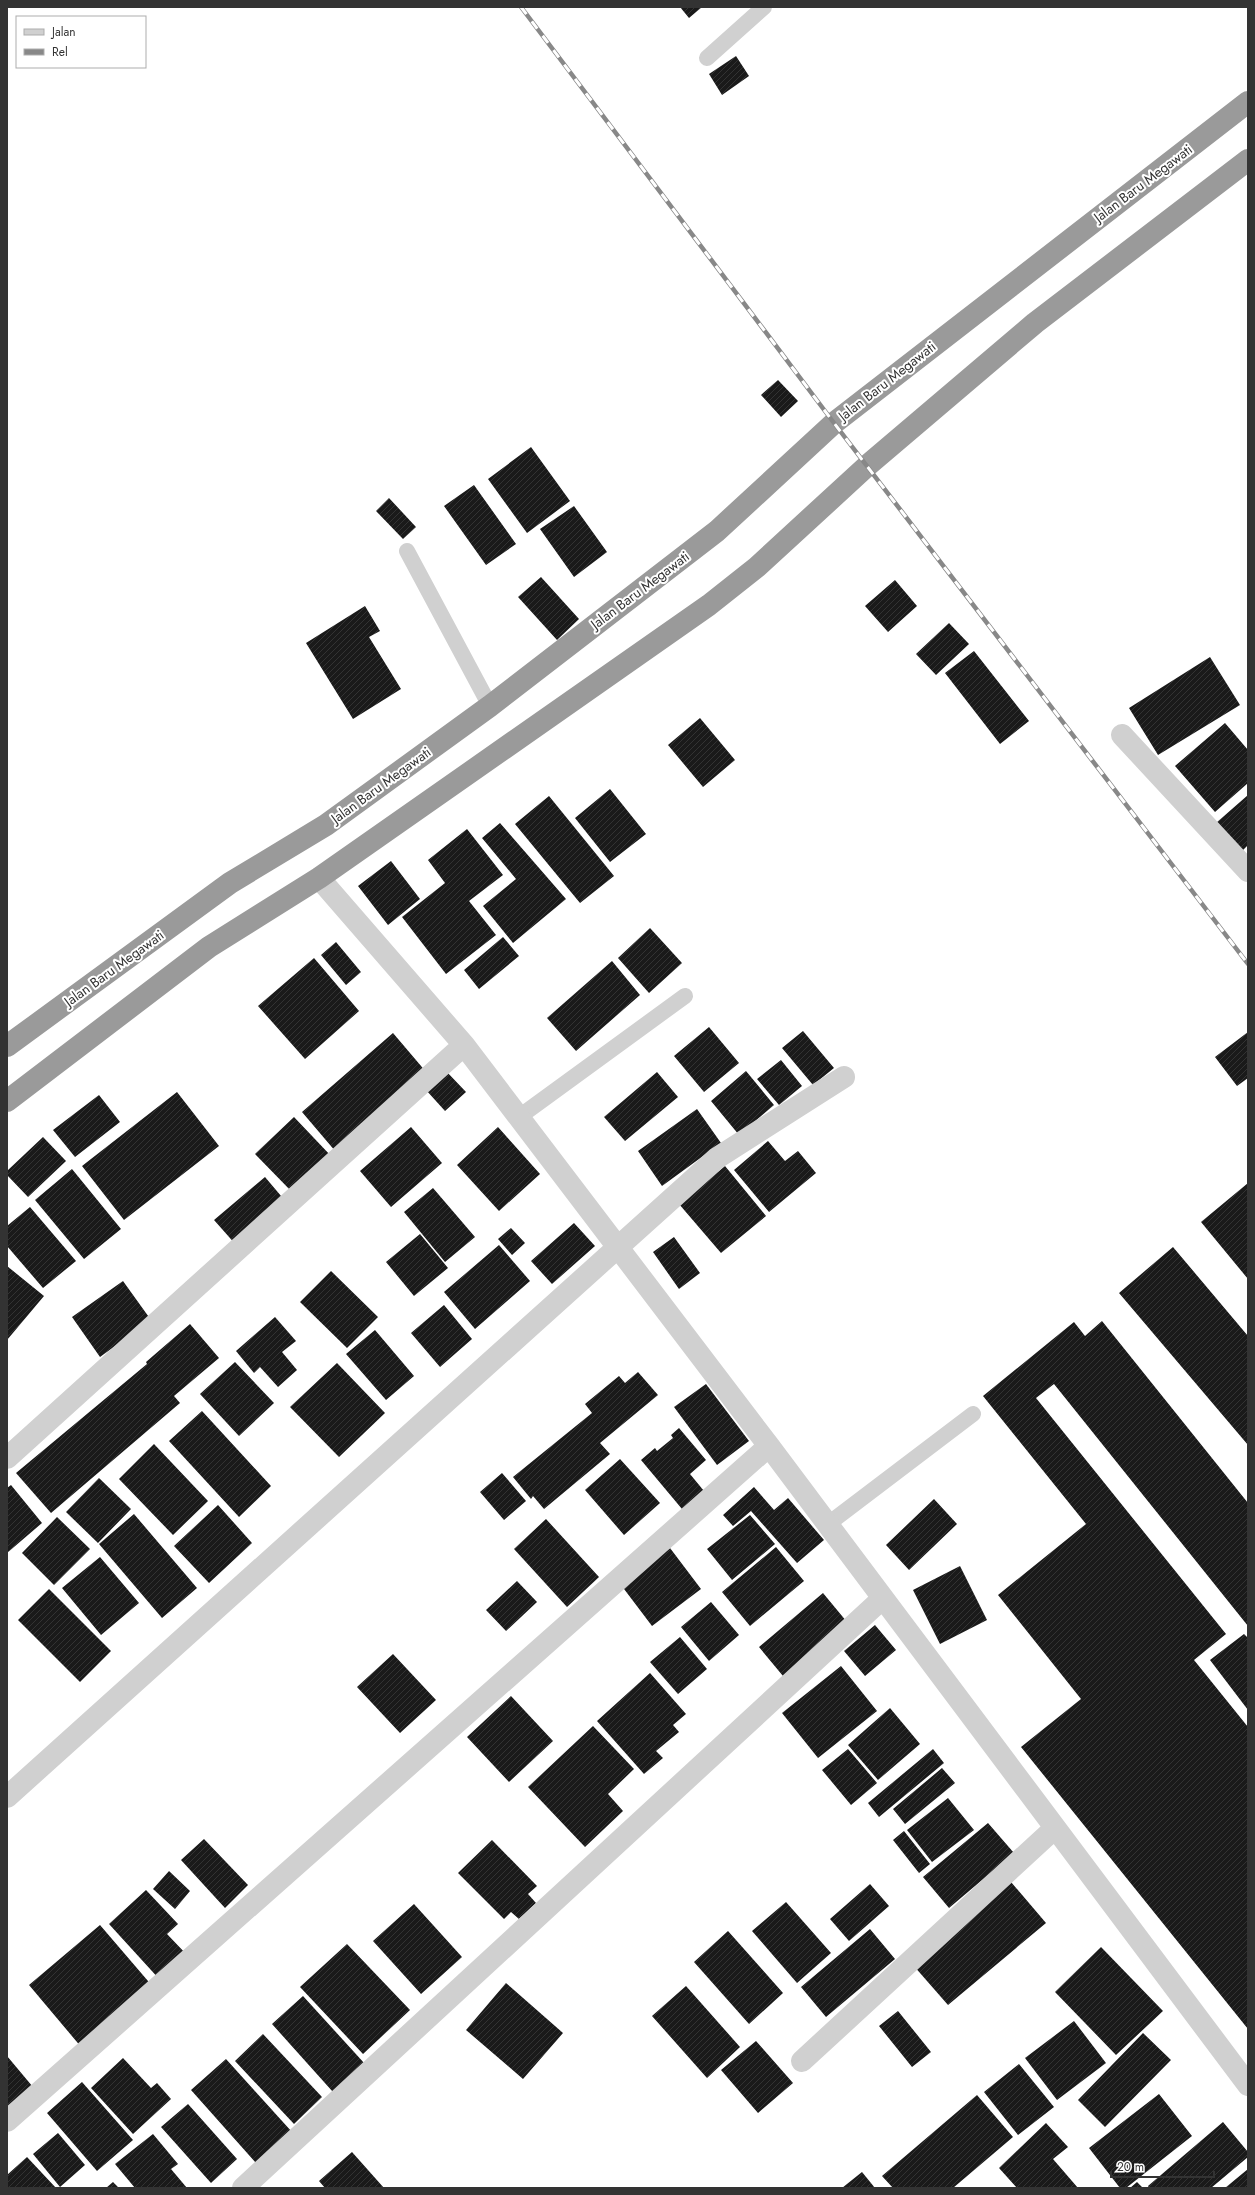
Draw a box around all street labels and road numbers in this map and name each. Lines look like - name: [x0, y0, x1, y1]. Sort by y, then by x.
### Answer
- street label: Jalan Baru Megawati: [1088, 139, 1197, 228]
- street label: Jalan Baru Megawati: [832, 337, 940, 427]
- street label: Jalan Baru Megawati: [585, 546, 694, 635]
- street label: Jalan Baru Megawati: [325, 742, 435, 829]
- street label: Jalan Baru Megawati: [58, 925, 168, 1012]

